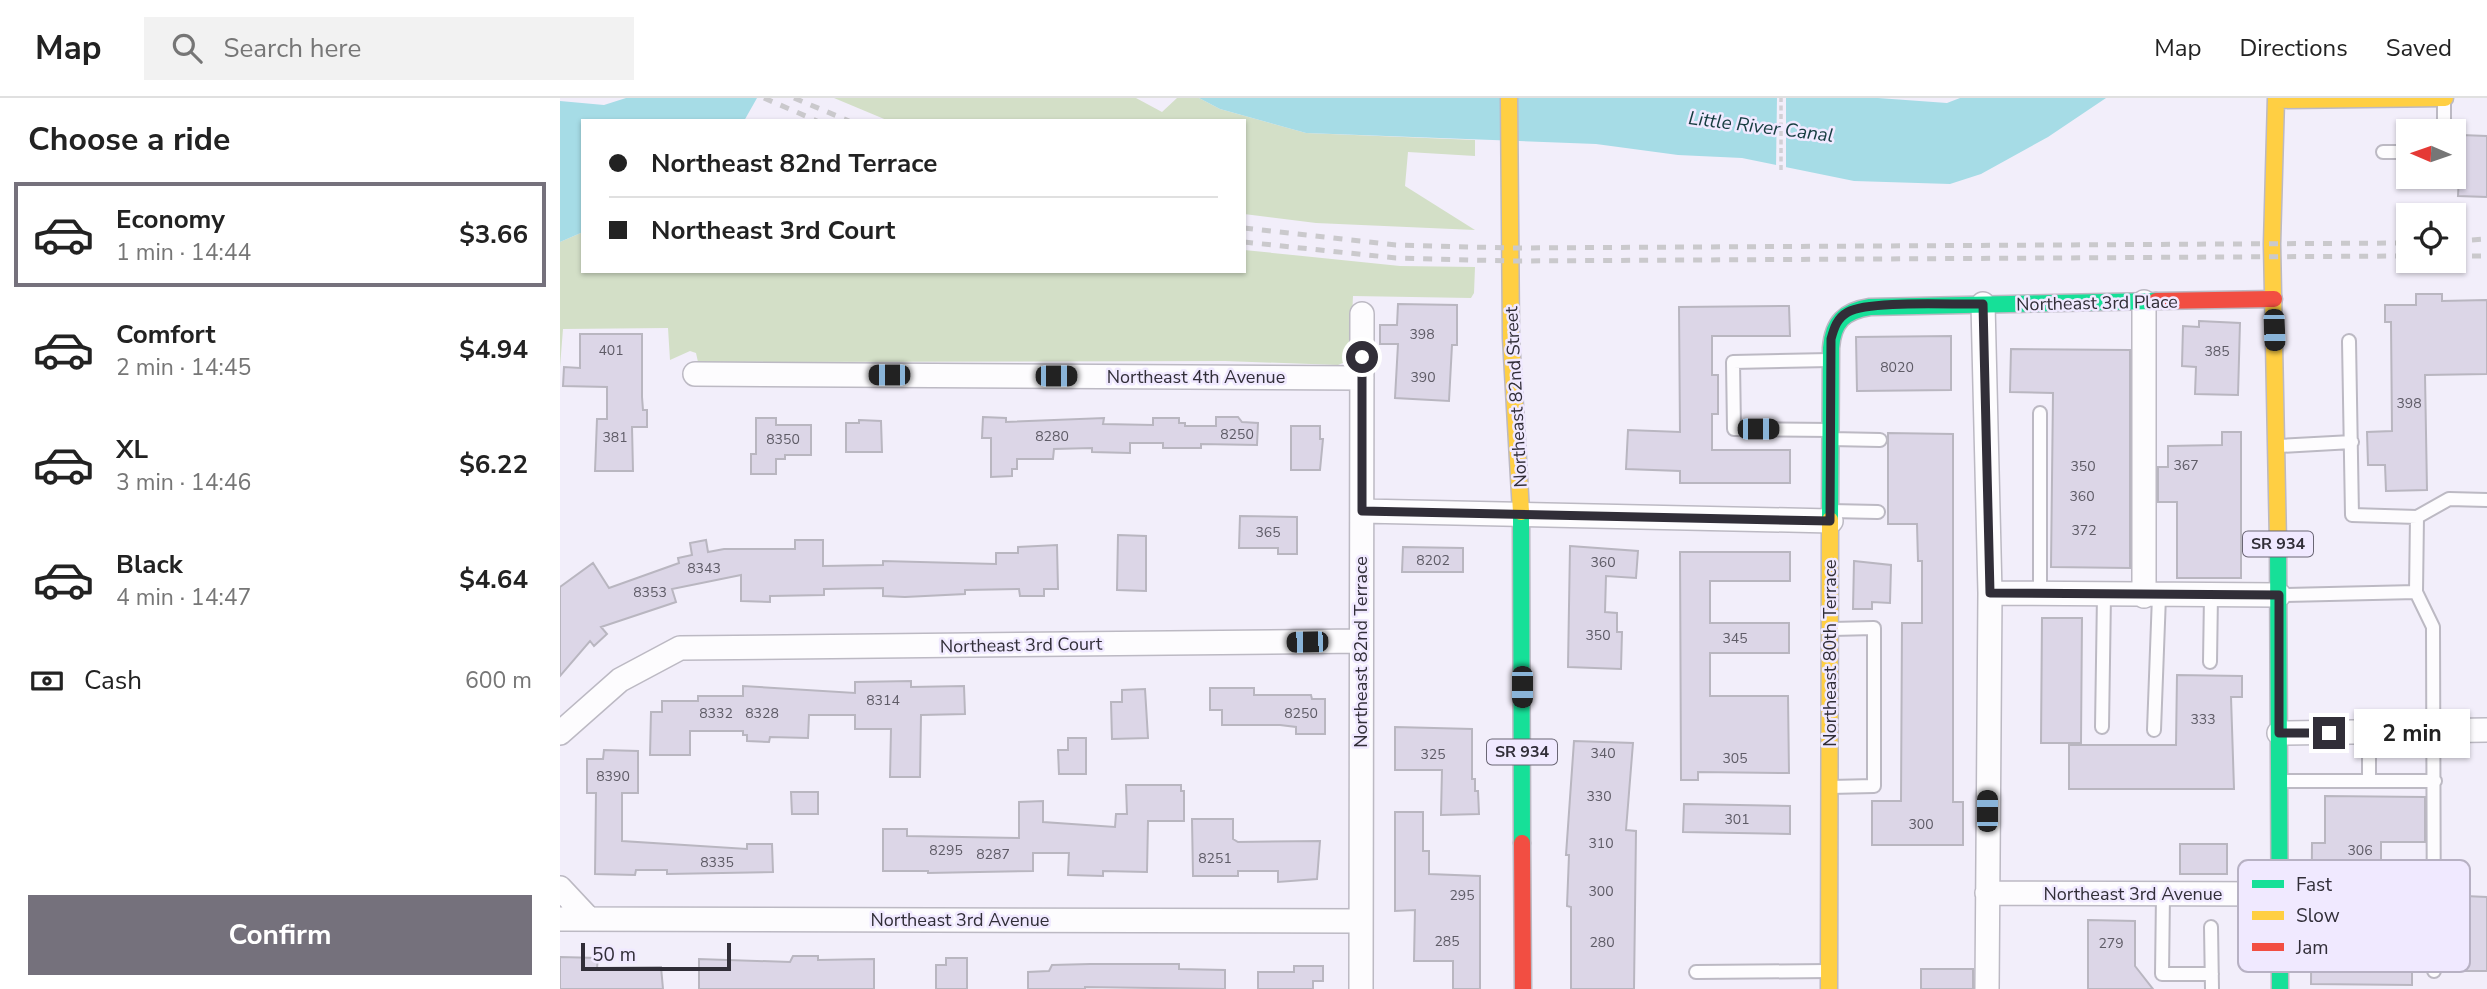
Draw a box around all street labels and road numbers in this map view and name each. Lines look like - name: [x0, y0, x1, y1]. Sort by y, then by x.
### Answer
- street label: Northeast 3rd Place: [2016, 290, 2178, 316]
- street label: Northeast 82nd Street: [1499, 305, 1533, 488]
- street label: Northeast 4th Avenue: [1107, 365, 1285, 389]
- road number: SR 934: [2243, 532, 2313, 556]
- street label: Northeast 82nd Terrace: [1349, 556, 1373, 748]
- street label: Northeast 80th Terrace: [1818, 559, 1842, 747]
- street label: Northeast 3rd Court: [940, 632, 1103, 658]
- road number: SR 934: [1487, 740, 1557, 764]
- street label: Northeast 3rd Avenue: [2044, 882, 2222, 906]
- street label: Northeast 3rd Avenue: [871, 908, 1049, 932]

